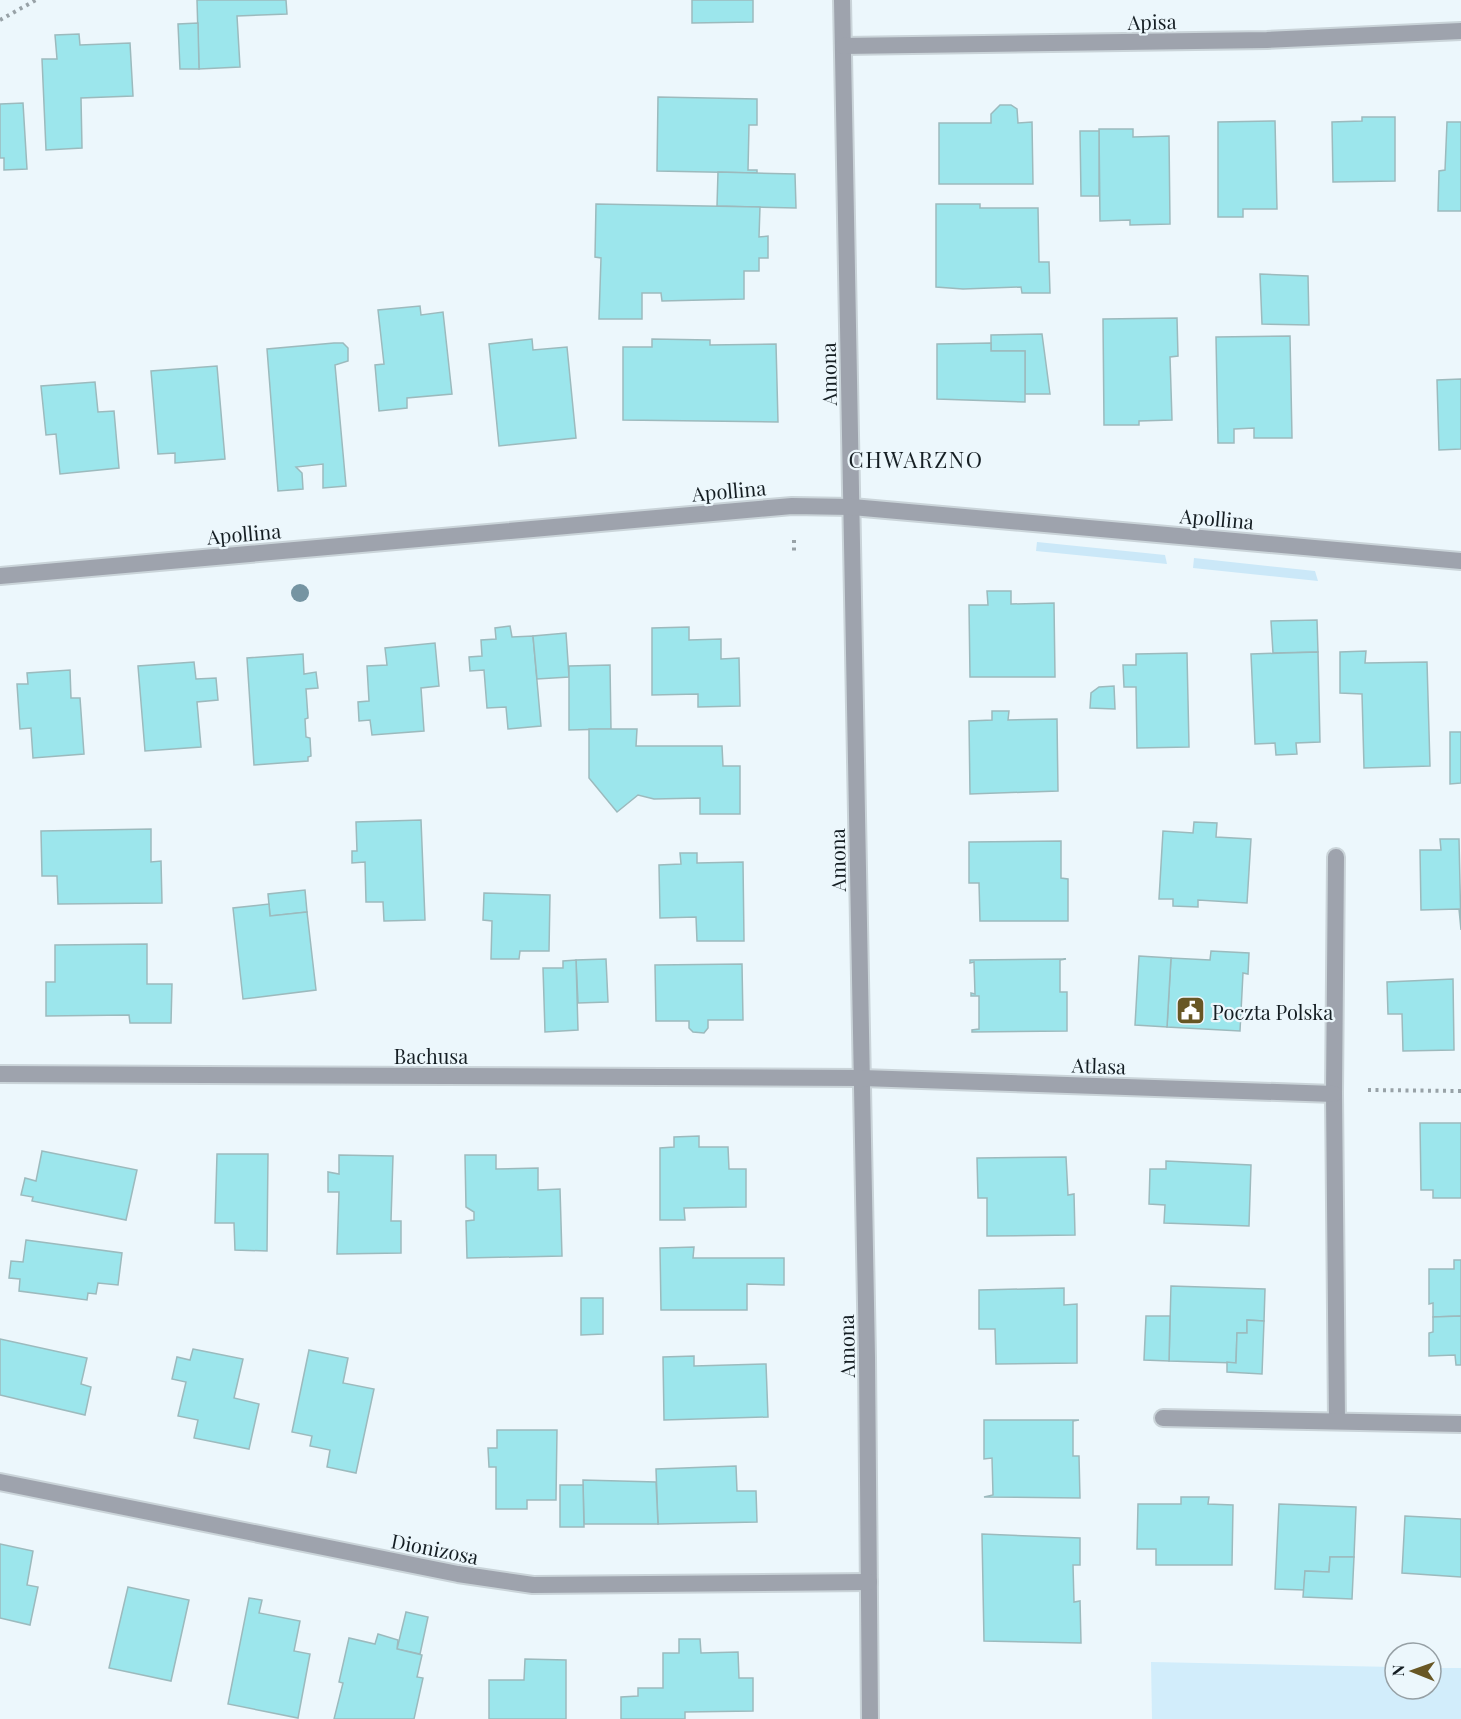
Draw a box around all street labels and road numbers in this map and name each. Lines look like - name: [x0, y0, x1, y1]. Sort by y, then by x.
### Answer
- street label: Apisa: [1126, 7, 1177, 35]
- street label: Amona: [814, 342, 842, 407]
- street label: Apollina: [690, 473, 767, 507]
- street label: Apollina: [1178, 501, 1255, 535]
- street label: Apollina: [205, 516, 282, 550]
- street label: Amona: [823, 828, 851, 893]
- street label: Bachusa: [394, 1042, 468, 1069]
- street label: Atlasa: [1070, 1051, 1127, 1079]
- street label: Amona: [832, 1314, 860, 1379]
- street label: Dionizosa: [389, 1526, 481, 1570]

